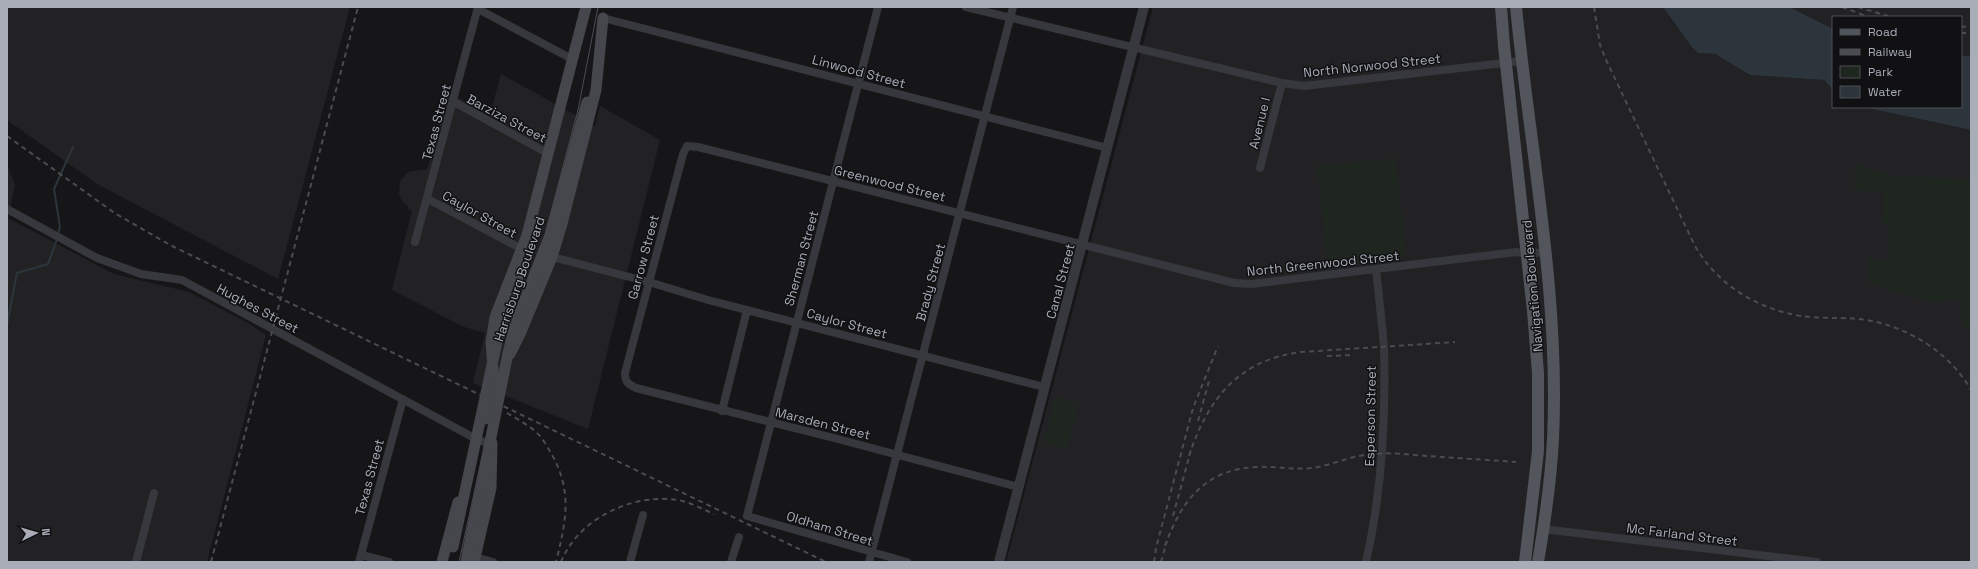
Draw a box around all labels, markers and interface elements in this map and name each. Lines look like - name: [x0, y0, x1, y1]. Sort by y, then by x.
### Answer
- legend: [1832, 16, 1962, 108]
- text: Road: [1868, 24, 1897, 40]
- text: Railway: [1868, 44, 1912, 60]
- street label: North Norwood Street: [1302, 50, 1442, 81]
- street label: Linwood Street: [810, 51, 907, 92]
- text: Park: [1868, 64, 1893, 80]
- street label: Texas Street: [418, 82, 455, 162]
- text: Water: [1868, 84, 1902, 100]
- street label: Barziza Street: [464, 90, 550, 147]
- street label: Avenue I: [1245, 96, 1274, 151]
- street label: Greenwood Street: [832, 161, 947, 206]
- street label: Caylor Street: [439, 187, 520, 242]
- street label: Sherman Street: [781, 208, 822, 308]
- street label: Garrow Street: [624, 213, 663, 301]
- street label: Harrisburg Boulevard: [490, 214, 549, 344]
- street label: Navigation Boulevard: [1518, 219, 1547, 353]
- street label: Brady Street: [912, 241, 949, 323]
- street label: Canal Street: [1042, 241, 1079, 321]
- street label: North Greenwood Street: [1246, 247, 1400, 280]
- street label: Hughes Street: [214, 280, 302, 337]
- street label: Caylor Street: [805, 305, 889, 342]
- street label: Esperson Street: [1361, 365, 1380, 467]
- street label: Marsden Street: [774, 403, 872, 444]
- street label: Texas Street: [351, 437, 388, 517]
- street label: Oldham Street: [784, 507, 875, 550]
- north arrow: [16, 513, 56, 553]
- street label: Mc Farland Street: [1625, 519, 1738, 550]
- text: N: [39, 528, 53, 536]

